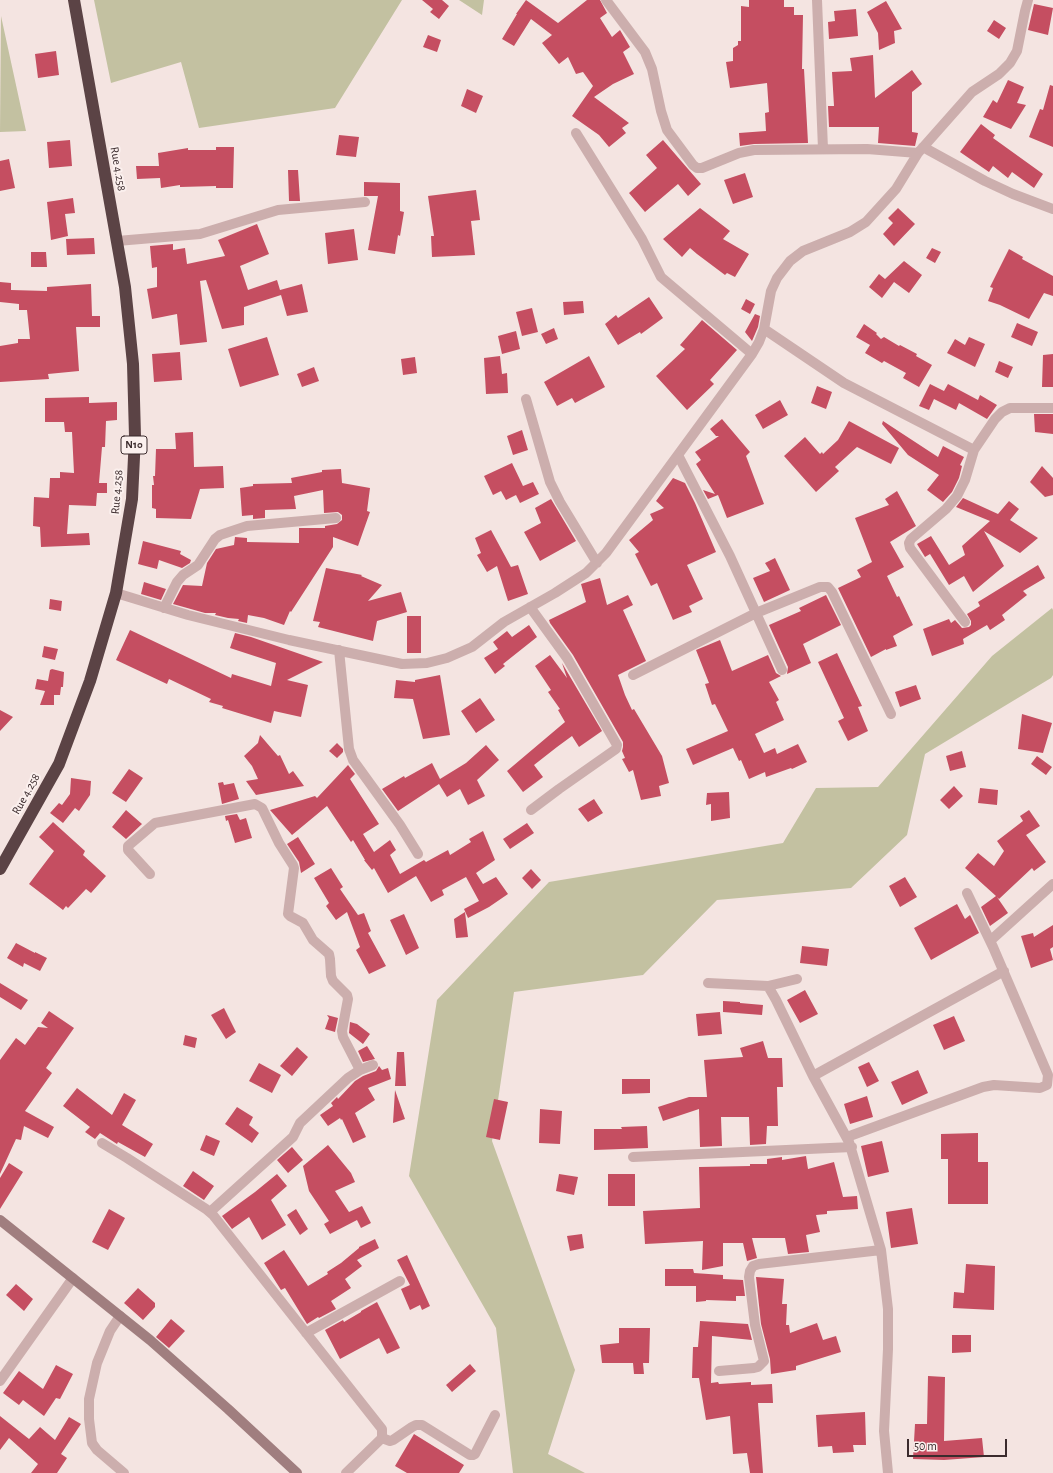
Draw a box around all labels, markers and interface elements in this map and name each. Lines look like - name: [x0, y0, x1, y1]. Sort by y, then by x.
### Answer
- street label: Rue 4.258: [107, 146, 129, 192]
- road number: N10: [121, 436, 147, 454]
- street label: Rue 4.258: [108, 469, 126, 515]
- street label: Rue 4.258: [9, 771, 43, 817]
- scale bar: [909, 1431, 1009, 1457]
- text: 50 m: [914, 1440, 937, 1452]

